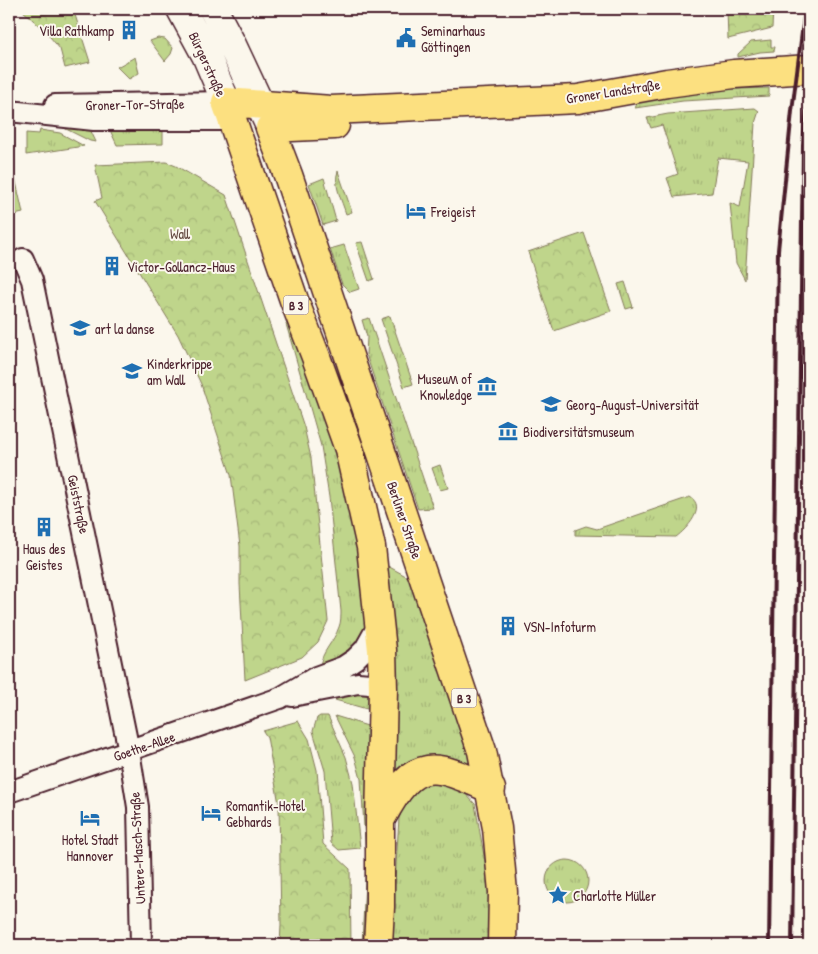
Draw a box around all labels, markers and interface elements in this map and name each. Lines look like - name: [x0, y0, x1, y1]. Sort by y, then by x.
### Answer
- building icon: Villa Rathkamp: [118, 19, 140, 41]
- place label: Villa Rathkamp: [39, 21, 114, 41]
- place label: Seminarhaus Göttingen: [421, 21, 485, 57]
- public building icon: Seminarhaus Göttingen: [395, 27, 417, 49]
- street label: Bürgerstraße: [184, 29, 231, 100]
- street label: Groner Landstraße: [565, 74, 662, 109]
- street label: Groner-Tor-Straße: [85, 94, 185, 115]
- hotel icon: Freigeist: [405, 200, 427, 222]
- place label: Freigeist: [430, 202, 476, 222]
- park label: Wall: [170, 224, 191, 243]
- building icon: Victor-Gollancz-Haus: [101, 255, 123, 277]
- place label: Victor-Gollancz-Haus: [127, 257, 235, 276]
- road number: B 3: [284, 296, 308, 314]
- school or university icon: art la danse: [69, 317, 91, 339]
- place label: art la danse: [95, 319, 155, 338]
- place label: Kinderkrippe am Wall: [147, 354, 213, 389]
- school or university icon: Kinderkrippe am Wall: [121, 360, 143, 382]
- place label: Museuʍ of Knowledge: [418, 369, 472, 405]
- museum icon: Museuʍ of Knowledge: [476, 375, 498, 397]
- school or university icon: Georg-August-Universität: [540, 393, 562, 415]
- place label: Georg-August-Universität: [566, 395, 699, 415]
- museum icon: Biodiversitätsmuseum: [497, 420, 519, 442]
- place label: Biodiversitätsmuseum: [523, 422, 634, 441]
- street label: Geiststraße: [63, 473, 95, 536]
- street label: Berliner Straße: [382, 479, 427, 562]
- building icon: Haus des Geistes: [33, 516, 55, 538]
- place label: Haus des Geistes: [23, 539, 65, 574]
- building icon: VSN-Infoturm: [497, 615, 519, 637]
- place label: VSN-Infoturm: [523, 617, 596, 636]
- road number: B 3: [452, 688, 476, 708]
- street label: Goethe-Allee: [111, 726, 178, 765]
- street label: Untere-Masch-Straße: [125, 791, 150, 905]
- place label: Romantik-Hotel Gebhards: [226, 796, 305, 831]
- hotel icon: Romantik-Hotel Gebhards: [200, 802, 222, 824]
- hotel icon: Hotel Stadt Hannover: [79, 807, 101, 829]
- place label: Hotel Stadt Hannover: [62, 830, 118, 865]
- place icon: Charlotte Müller: [547, 884, 569, 906]
- place label: Charlotte Müller: [573, 886, 657, 905]

